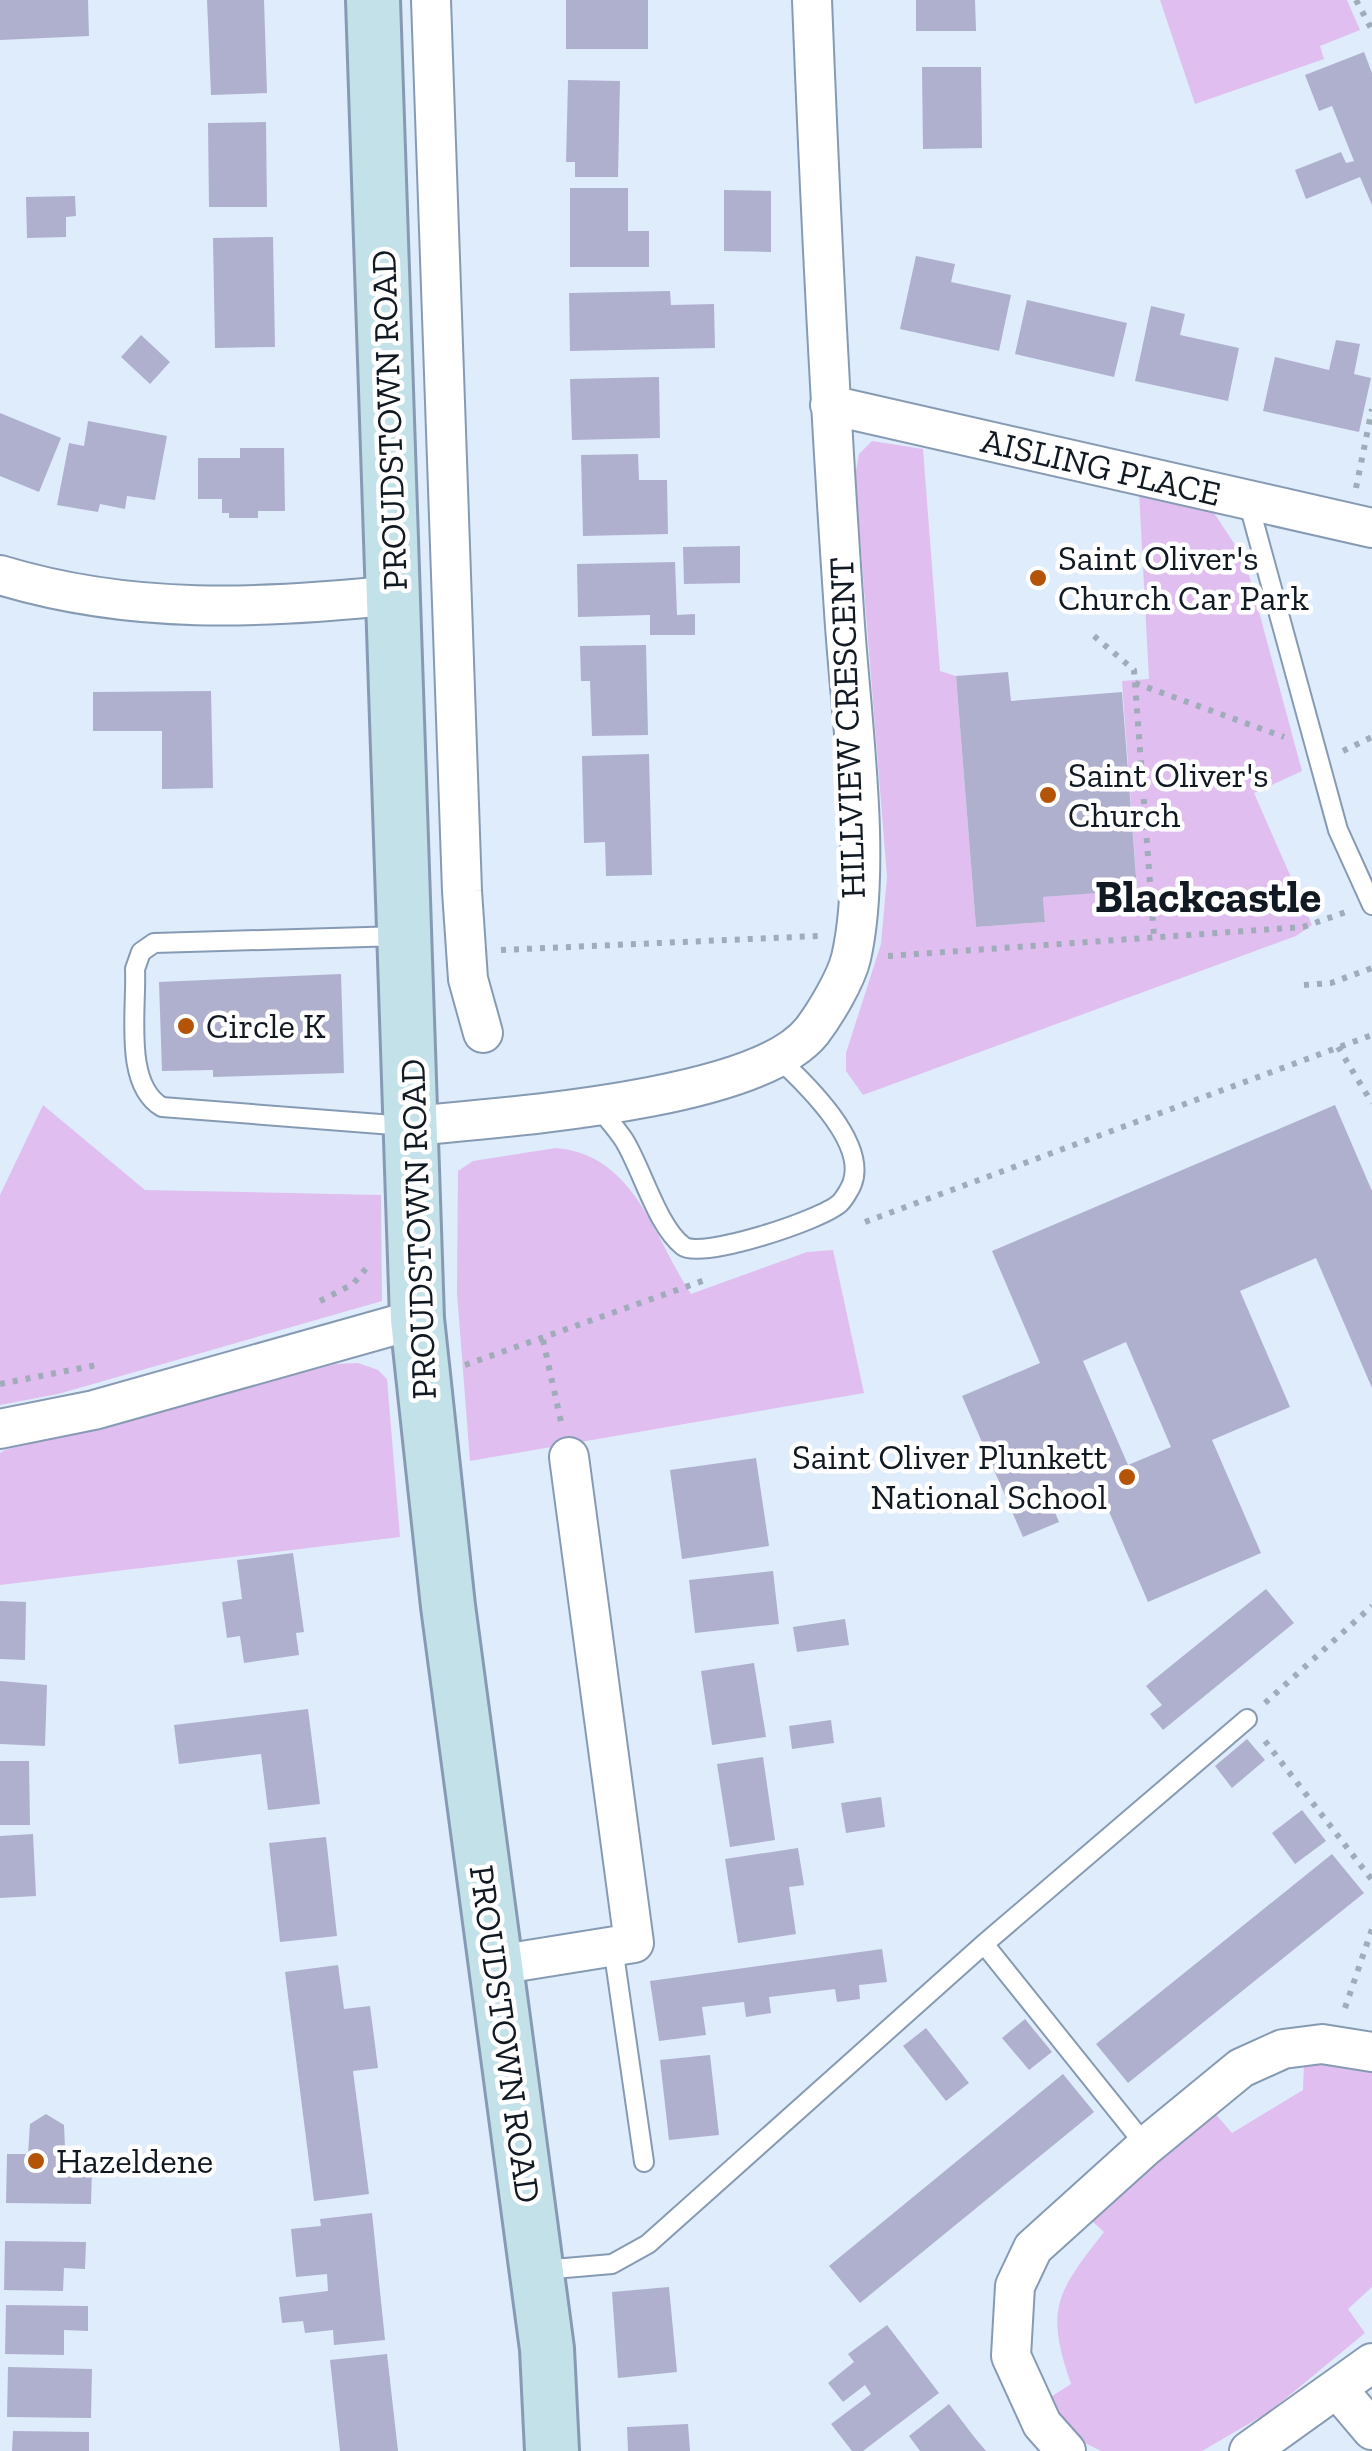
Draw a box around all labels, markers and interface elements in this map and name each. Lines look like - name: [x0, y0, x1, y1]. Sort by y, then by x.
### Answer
- street label: PROUDSTOWN ROAD: [362, 249, 416, 591]
- street label: AISLING PLACE: [977, 419, 1225, 515]
- place label: Saint Oliver's Church Car Park: [1058, 537, 1309, 619]
- street label: HILLVIEW CRESCENT: [820, 557, 874, 899]
- marker: Saint Oliver's Church Car Park: [1027, 567, 1049, 589]
- place label: Saint Oliver's Church: [1068, 754, 1268, 836]
- marker: Saint Oliver's Church: [1037, 784, 1059, 806]
- district label: Blackcastle: [1095, 870, 1321, 924]
- place label: Circle K: [206, 1005, 326, 1047]
- marker: Circle K: [175, 1015, 197, 1037]
- street label: PROUDSTOWN ROAD: [391, 1058, 445, 1400]
- place label: Saint Oliver Plunkett National School: [792, 1436, 1107, 1518]
- marker: Saint Oliver Plunkett National School: [1116, 1466, 1138, 1488]
- street label: PROUDSTOWN ROAD: [460, 1862, 550, 2206]
- place label: Hazeldene: [56, 2140, 213, 2182]
- marker: Hazeldene: [25, 2150, 47, 2172]

